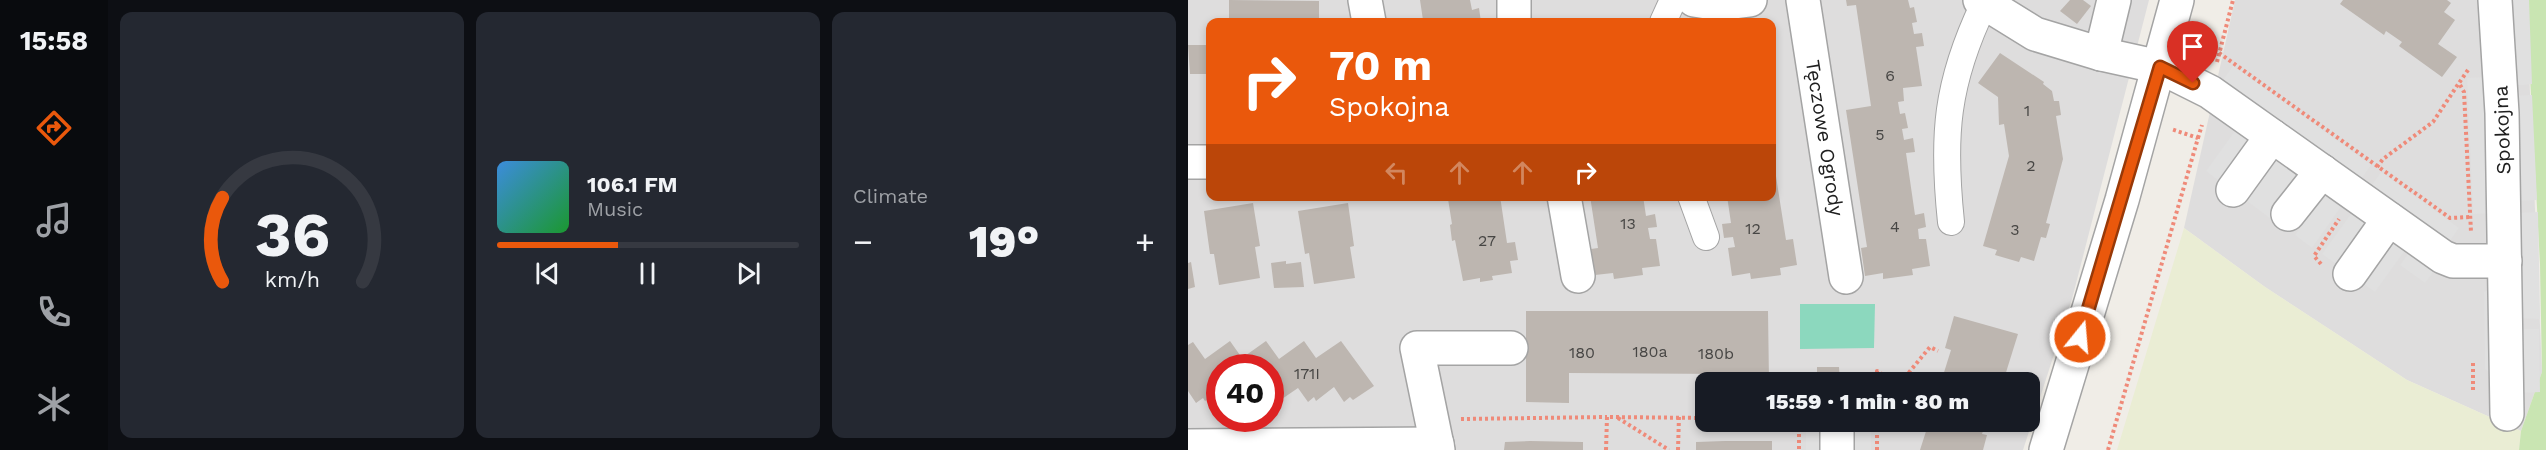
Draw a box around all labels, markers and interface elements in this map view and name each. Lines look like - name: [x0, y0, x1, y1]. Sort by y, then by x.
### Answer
- pin: [2167, 21, 2218, 83]
- text: 15:58: [20, 25, 88, 57]
- icon: arrive: [2176, 30, 2209, 63]
- text: 70 m: [1329, 41, 1432, 90]
- icon: right: [1230, 42, 1308, 120]
- street label: Tęczowe Ogrody: [1801, 58, 1849, 219]
- house number: 6: [1885, 66, 1895, 85]
- street label: Spokojna: [2488, 85, 2516, 175]
- text: Spokojna: [1329, 91, 1450, 123]
- house number: 1: [2024, 101, 2030, 120]
- icon: directions: [33, 107, 75, 149]
- house number: 5: [1875, 125, 1885, 144]
- icon: left: [1380, 156, 1413, 189]
- icon: ahead: [1443, 156, 1476, 189]
- icon: ahead: [1506, 156, 1539, 189]
- icon: right: [1569, 156, 1602, 189]
- house number: 2: [2026, 156, 2036, 175]
- text: 106.1 FM: [587, 172, 678, 197]
- text: Climate: [853, 184, 928, 208]
- text: Music: [587, 197, 643, 221]
- text: 36: [254, 198, 330, 271]
- icon: music: [33, 199, 75, 241]
- house number: 13: [1620, 214, 1636, 233]
- text: 19°: [969, 215, 1039, 268]
- house number: 4: [1890, 217, 1900, 236]
- house number: 12: [1745, 219, 1761, 238]
- house number: 3: [2010, 220, 2020, 239]
- text: −: [853, 222, 873, 261]
- text: +: [1135, 222, 1155, 261]
- house number: 27: [1478, 231, 1496, 250]
- icon: previous: [531, 257, 564, 290]
- icon: pause: [631, 257, 664, 290]
- icon: next: [732, 257, 765, 290]
- text: km/h: [264, 267, 320, 292]
- icon: phone: [33, 291, 75, 333]
- position arrow: [2048, 305, 2112, 369]
- house number: 180a: [1632, 342, 1668, 361]
- house number: 180: [1569, 343, 1595, 362]
- house number: 180b: [1698, 344, 1734, 363]
- speed limit sign: 40: [1206, 354, 1284, 432]
- house number: 171I: [1294, 364, 1320, 383]
- icon: climate: [33, 383, 75, 425]
- text: 15:59 · 1 min · 80 m: [1766, 389, 1969, 414]

